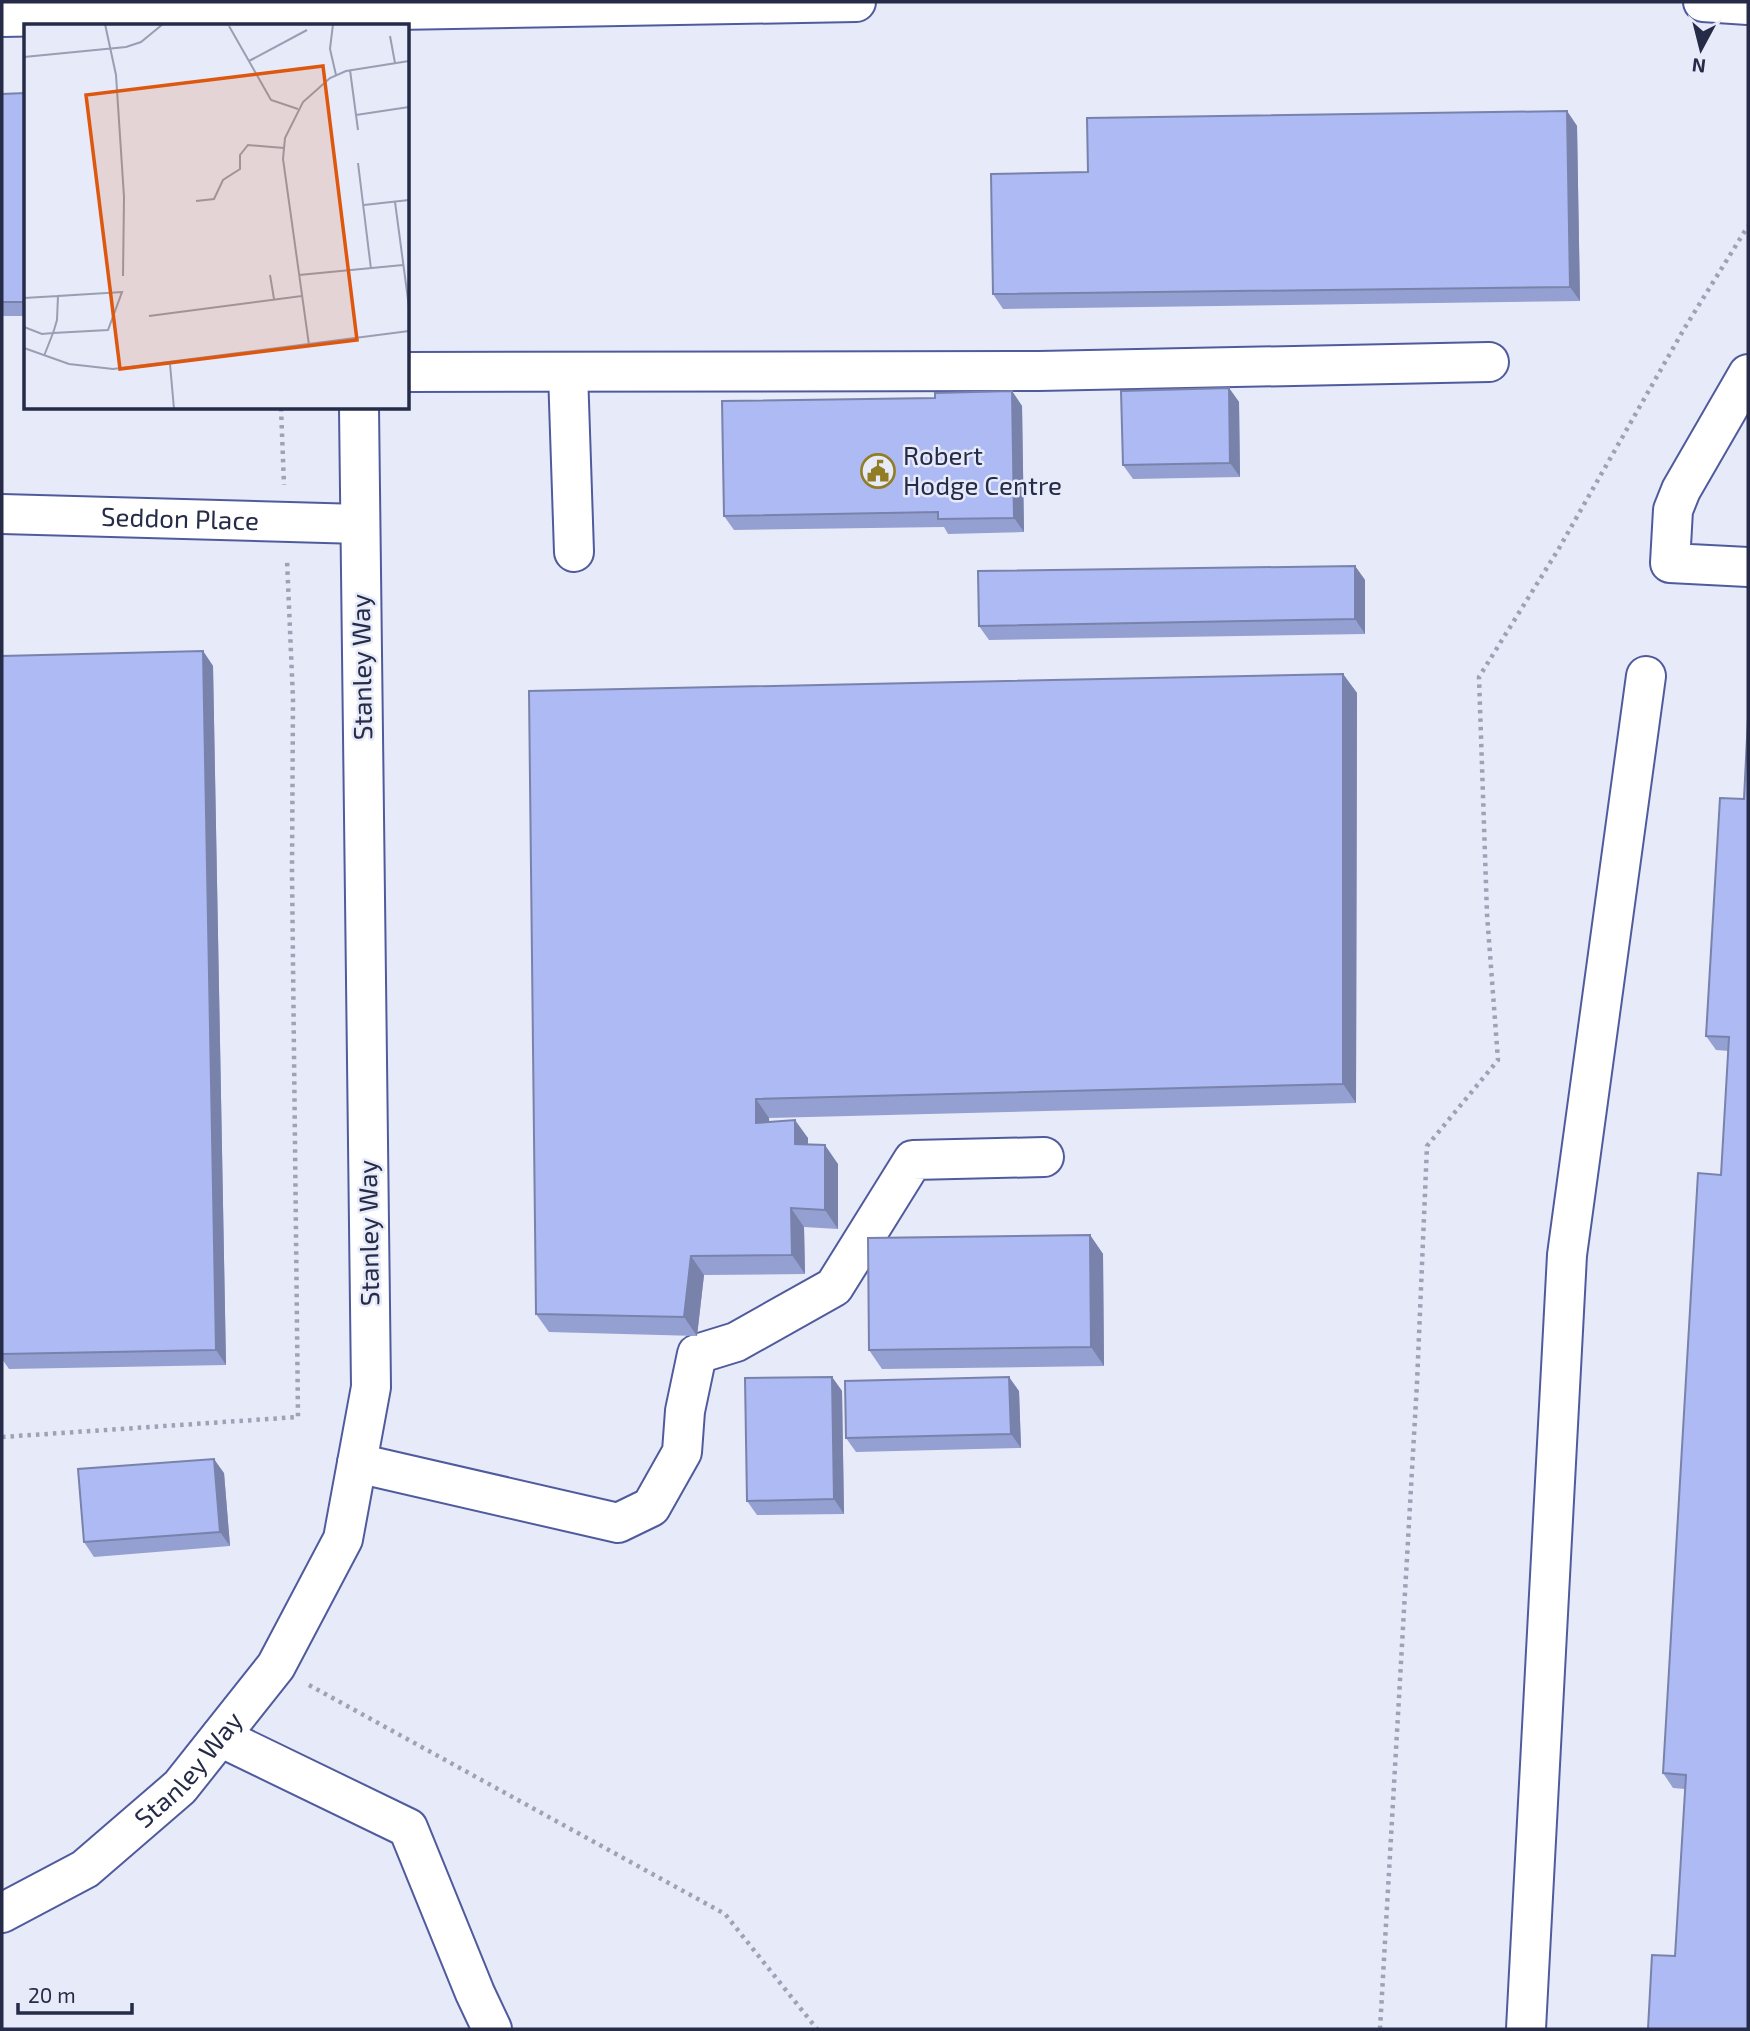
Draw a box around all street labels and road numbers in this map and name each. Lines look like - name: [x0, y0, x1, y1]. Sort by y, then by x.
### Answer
- street label: Seddon Place: [101, 500, 259, 535]
- street label: Stanley Way: [344, 593, 377, 740]
- street label: Stanley Way: [351, 1159, 384, 1306]
- street label: Stanley Way: [128, 1704, 248, 1833]

